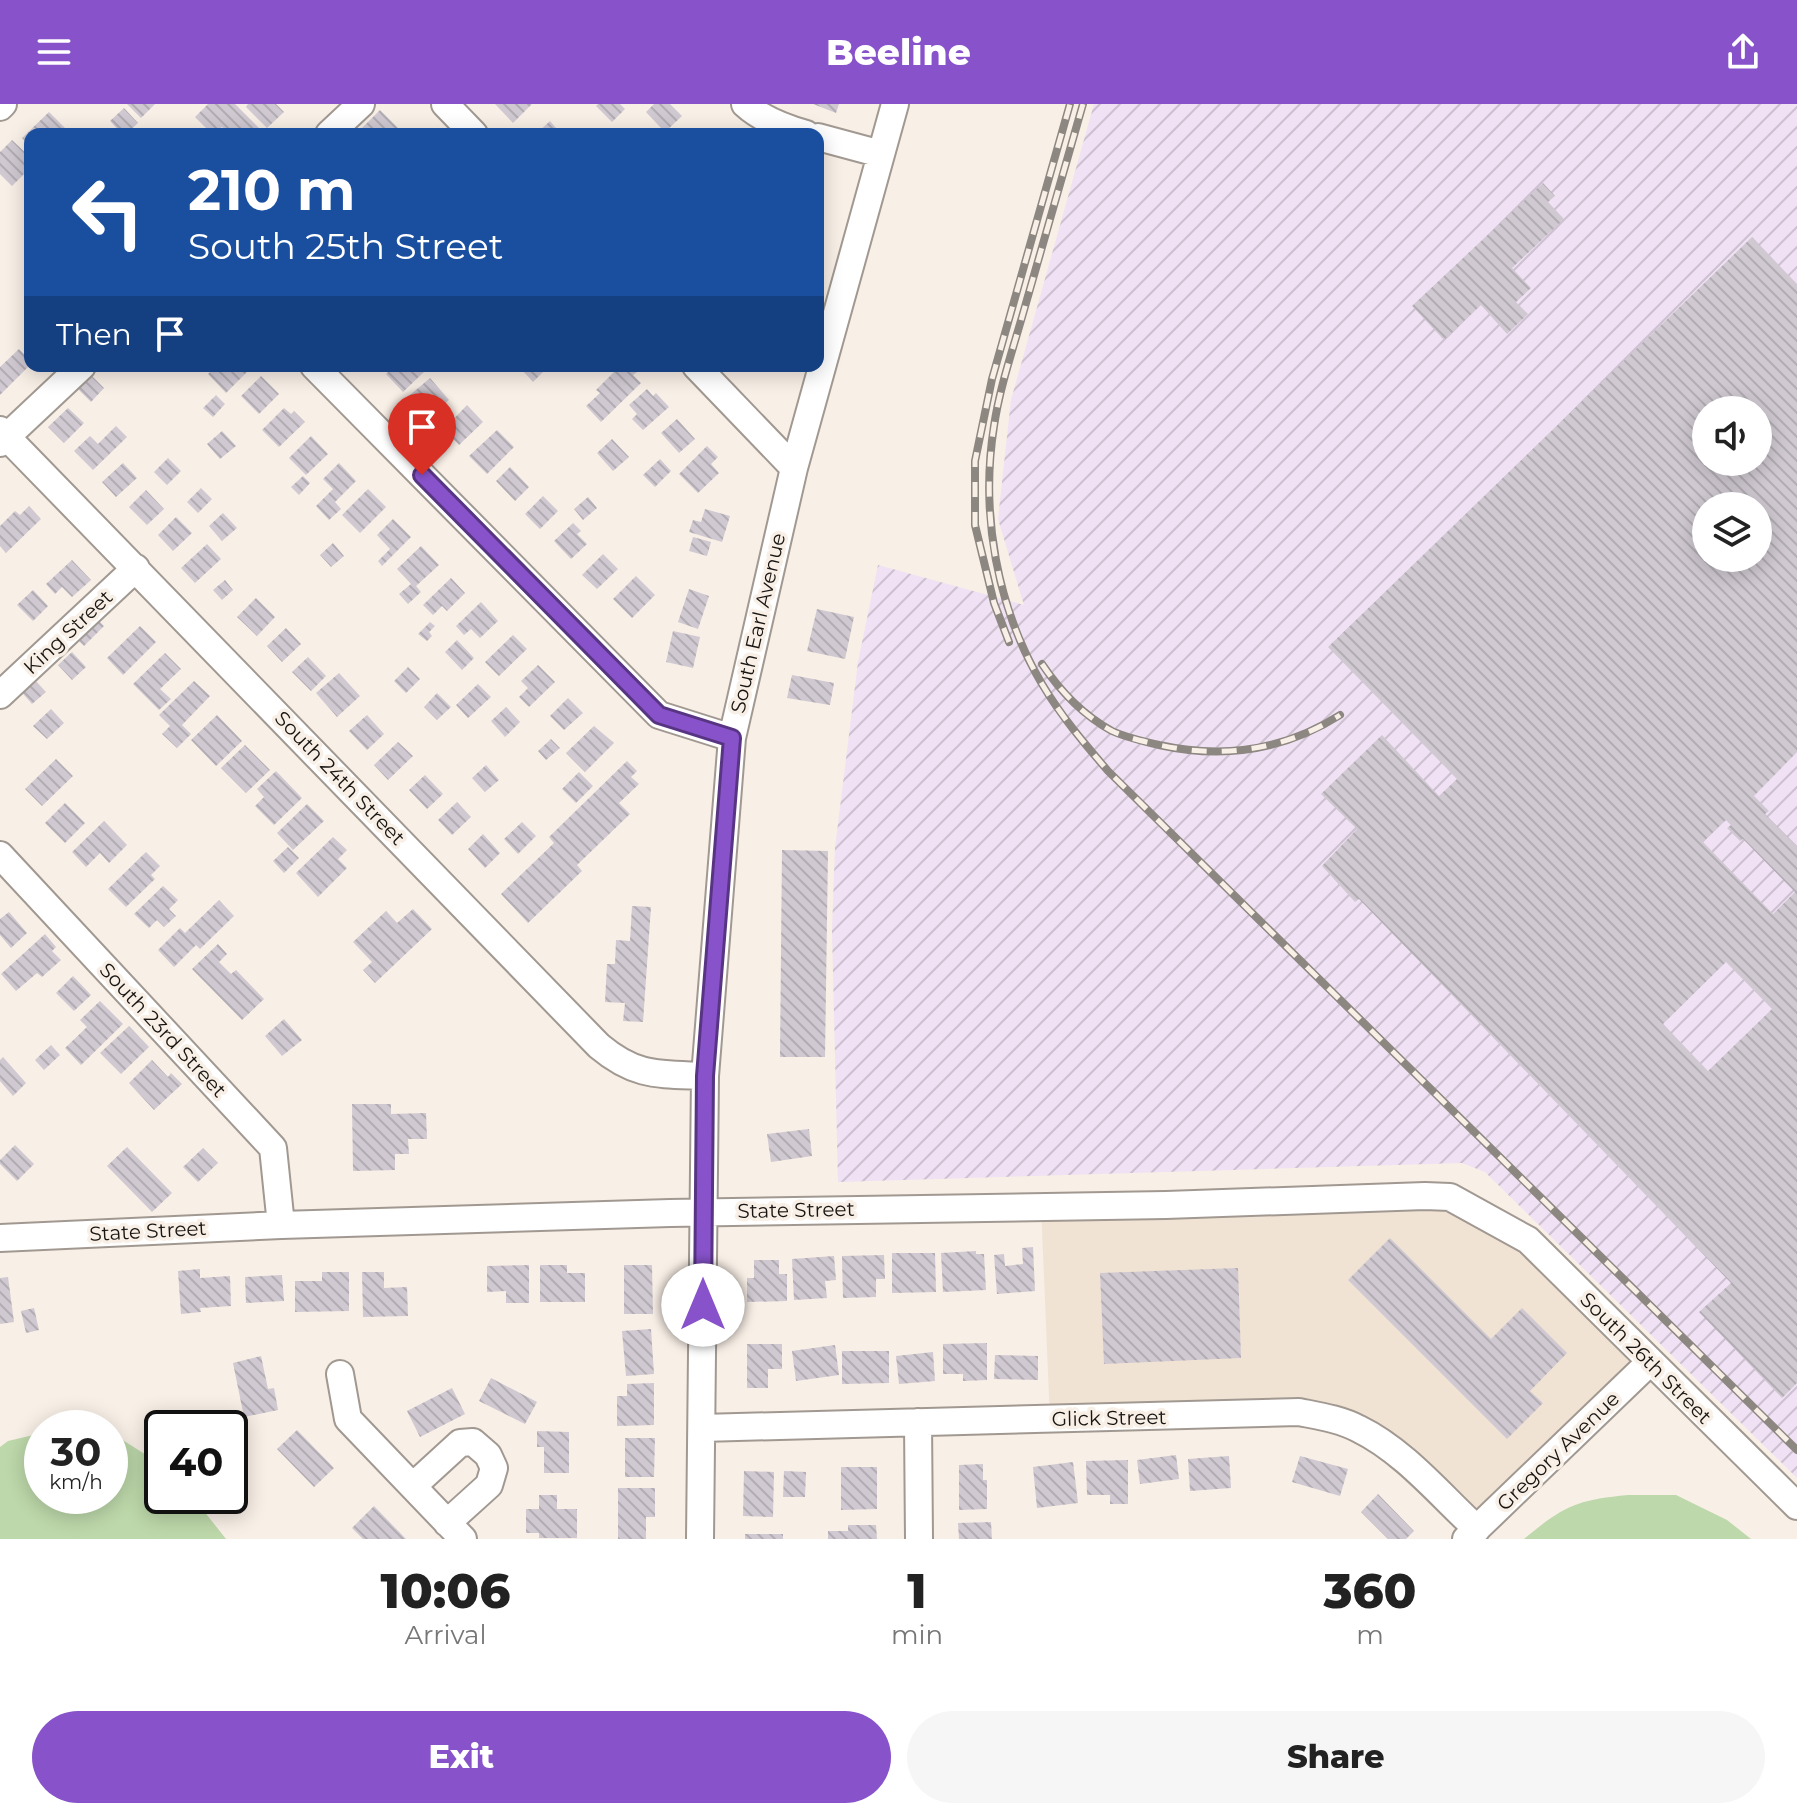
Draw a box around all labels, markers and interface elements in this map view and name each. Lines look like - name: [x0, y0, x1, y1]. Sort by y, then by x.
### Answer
- icon: menu: [32, 30, 76, 74]
- text: Beeline: [826, 30, 971, 74]
- icon: share: [1721, 30, 1765, 74]
- text: 210 m: [188, 156, 356, 224]
- icon: left: [56, 160, 160, 264]
- text: South 25th Street: [188, 224, 503, 268]
- icon: arrive: [148, 312, 192, 356]
- text: Then: [56, 316, 132, 353]
- pin: [388, 393, 456, 475]
- map controls: [1692, 396, 1772, 572]
- button: sound: [1692, 396, 1772, 476]
- icon: arrive: [400, 405, 444, 449]
- button: layers: [1692, 492, 1772, 572]
- street label: South Earl Avenue: [726, 531, 790, 715]
- street label: King Street: [19, 585, 117, 679]
- street label: South 24th Street: [270, 706, 410, 850]
- street label: South 23rd Street: [95, 958, 231, 1102]
- street label: State Street: [737, 1197, 855, 1223]
- street label: State Street: [89, 1216, 207, 1246]
- position arrow: [661, 1263, 745, 1347]
- street label: South 26th Street: [1575, 1287, 1717, 1429]
- street label: Gregory Avenue: [1492, 1386, 1624, 1516]
- street label: Glick Street: [1051, 1405, 1167, 1431]
- speed limit sign: 40: [144, 1410, 248, 1514]
- text: 30: [51, 1427, 101, 1476]
- text: km/h: [49, 1470, 103, 1494]
- text: 10:06: [380, 1562, 510, 1620]
- text: 1: [907, 1562, 927, 1620]
- text: 360: [1324, 1562, 1416, 1620]
- text: Arrival: [404, 1619, 486, 1651]
- text: min: [891, 1619, 943, 1651]
- text: m: [1356, 1619, 1384, 1651]
- button: Exit: [32, 1711, 891, 1803]
- button: Share: [907, 1711, 1765, 1803]

